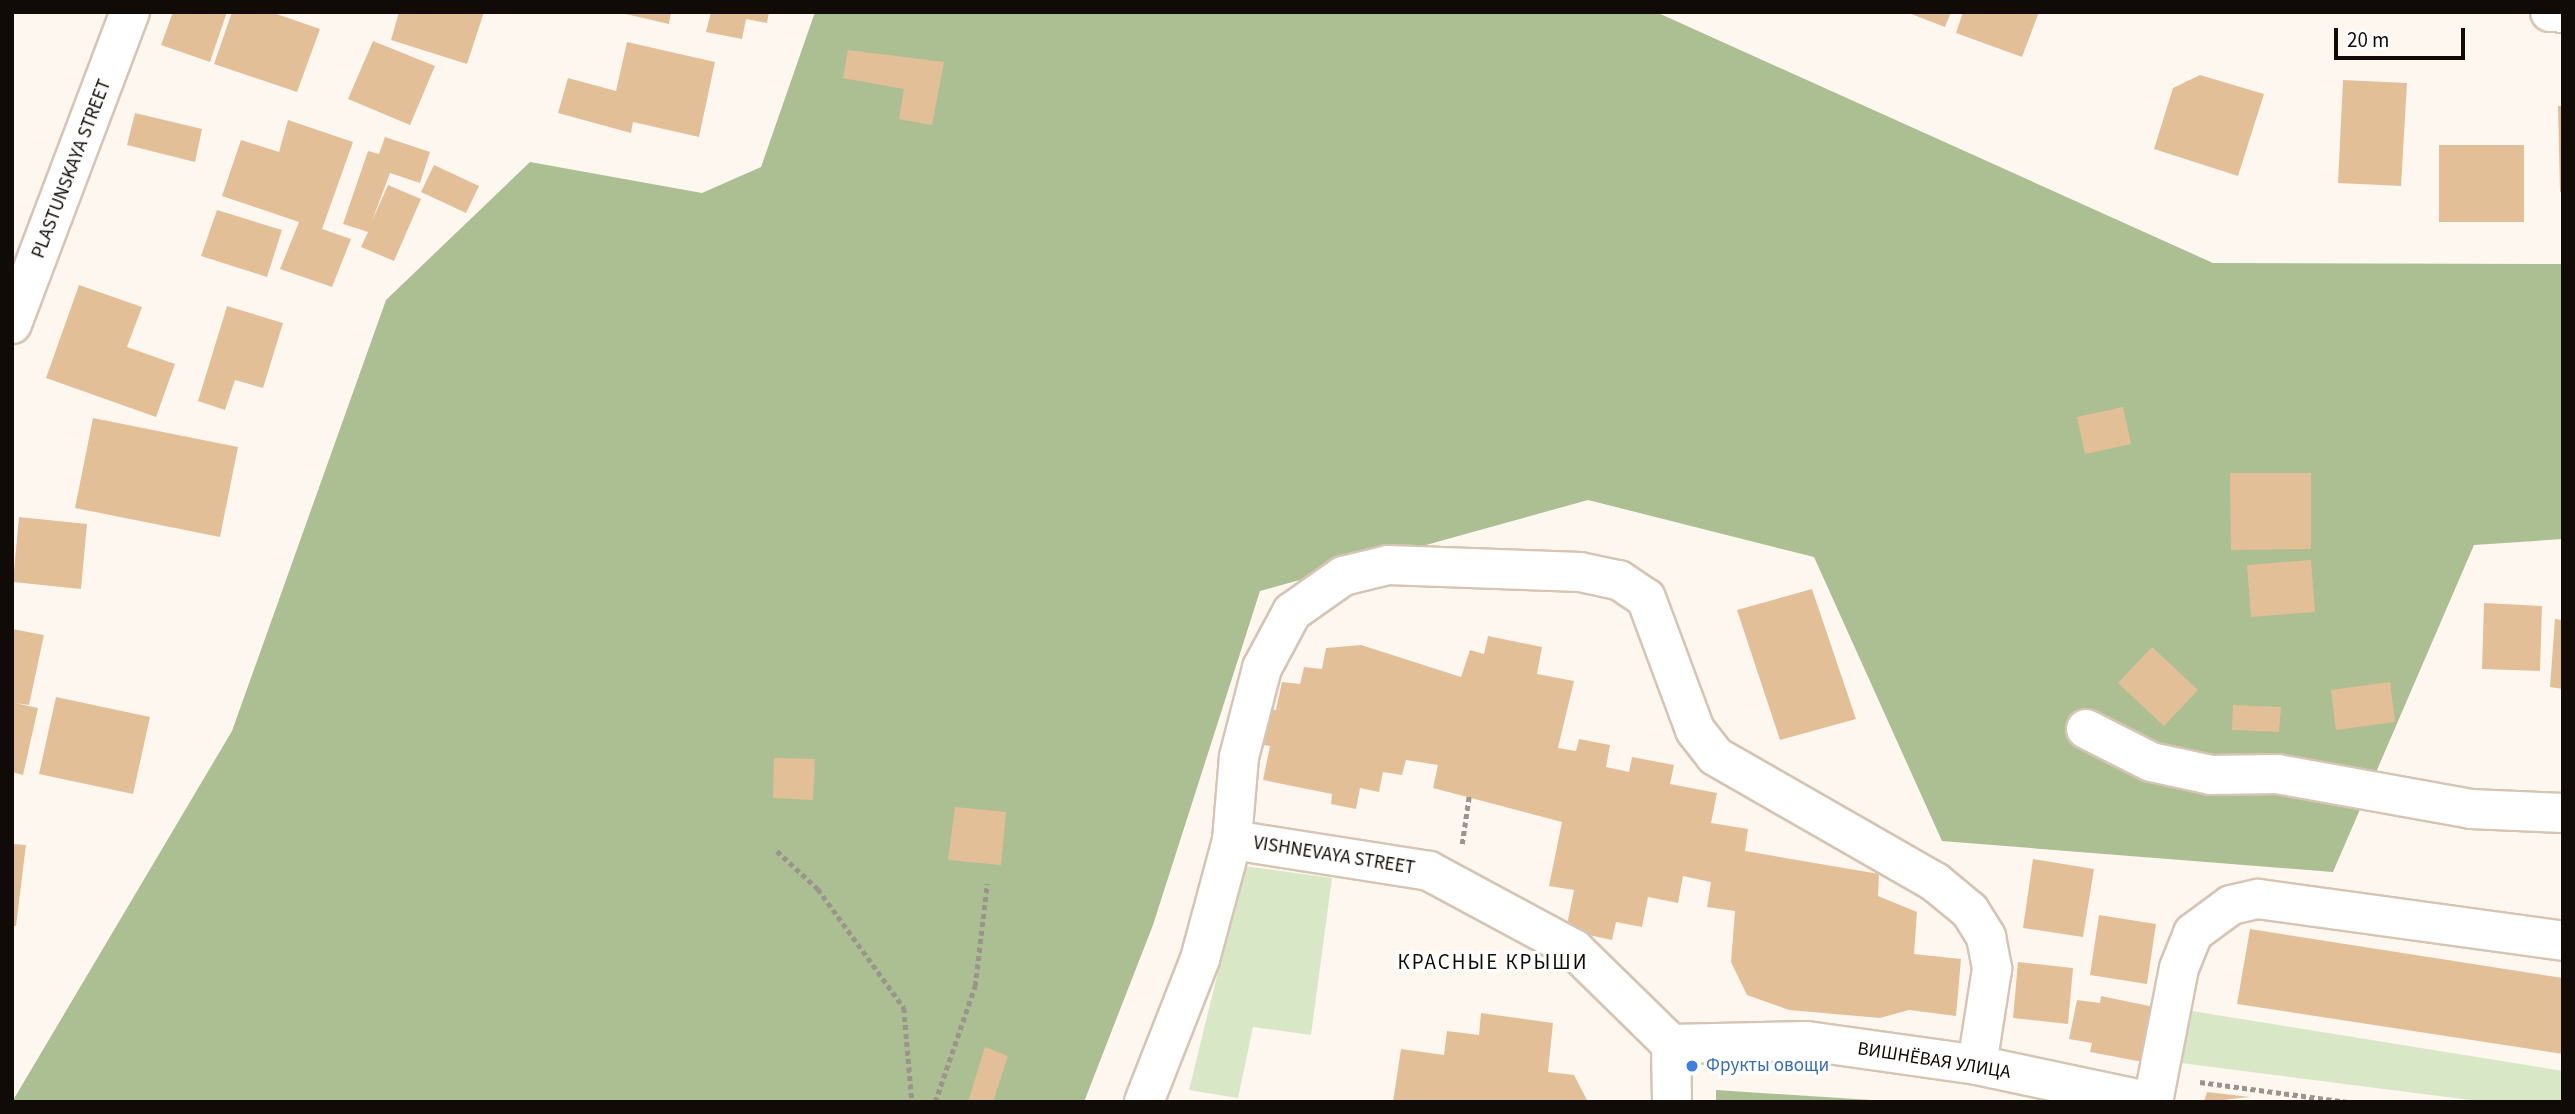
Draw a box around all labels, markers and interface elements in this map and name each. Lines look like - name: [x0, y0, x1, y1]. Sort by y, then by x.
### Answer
- scale bar: [2337, 14, 2468, 58]
- text: 20 m: [2347, 25, 2389, 55]
- street label: PLASTUNSKAYA STREET: [27, 76, 117, 262]
- street label: VISHNEVAYA STREET: [1252, 832, 1416, 880]
- district label: КРАСНЫЕ КРЫШИ: [1399, 949, 1587, 975]
- street label: ВИШНЁВАЯ УЛИЦА: [1856, 1038, 2012, 1084]
- place label: Фрукты овощи: [1706, 1055, 1829, 1077]
- marker: Фрукты овощи: [1684, 1058, 1700, 1074]

